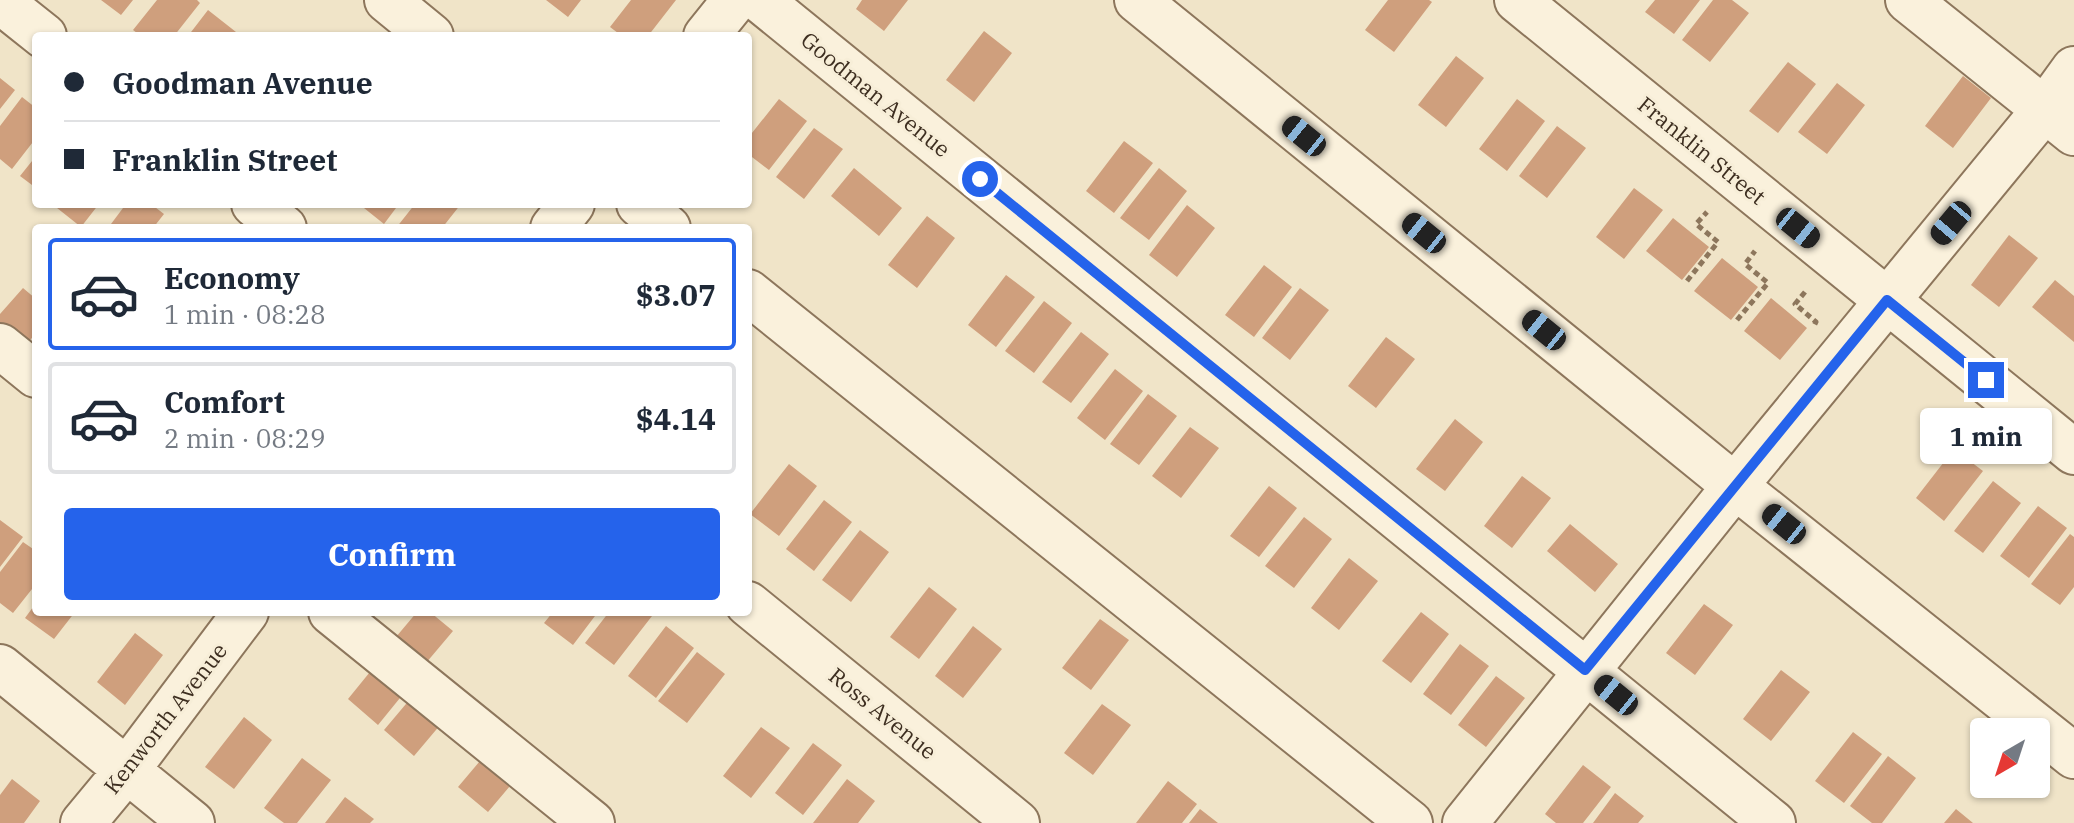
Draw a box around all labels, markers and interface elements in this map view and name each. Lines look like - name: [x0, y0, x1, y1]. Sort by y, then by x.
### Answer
- street label: Goodman Avenue: [795, 25, 957, 163]
- text: Goodman Avenue: [112, 63, 373, 102]
- street label: Franklin Street: [1632, 90, 1772, 211]
- car: [1278, 112, 1330, 160]
- text: Franklin Street: [112, 140, 338, 179]
- route start: [962, 161, 998, 197]
- car: [1926, 197, 1976, 249]
- car: [1772, 204, 1824, 252]
- car: [1398, 209, 1450, 257]
- icon: car: [68, 258, 140, 330]
- text: Economy: [164, 258, 300, 297]
- text: $3.07: [636, 275, 716, 314]
- text: 1 min · 08:28: [164, 297, 326, 331]
- car: [1518, 306, 1570, 354]
- route end: [1968, 362, 2004, 398]
- icon: car: [68, 382, 140, 454]
- text: Comfort: [164, 382, 285, 421]
- text: $4.14: [636, 399, 716, 438]
- callout: 1 min: [1920, 408, 2052, 464]
- text: 1 min: [1950, 419, 2022, 453]
- text: 2 min · 08:29: [164, 421, 326, 455]
- car: [1758, 500, 1810, 548]
- button: Confirm: [64, 508, 720, 600]
- street label: Kenworth Avenue: [97, 637, 233, 799]
- street label: Ross Avenue: [823, 661, 943, 765]
- car: [1590, 671, 1642, 719]
- north arrow: [1970, 718, 2050, 798]
- map controls: [1970, 718, 2050, 798]

